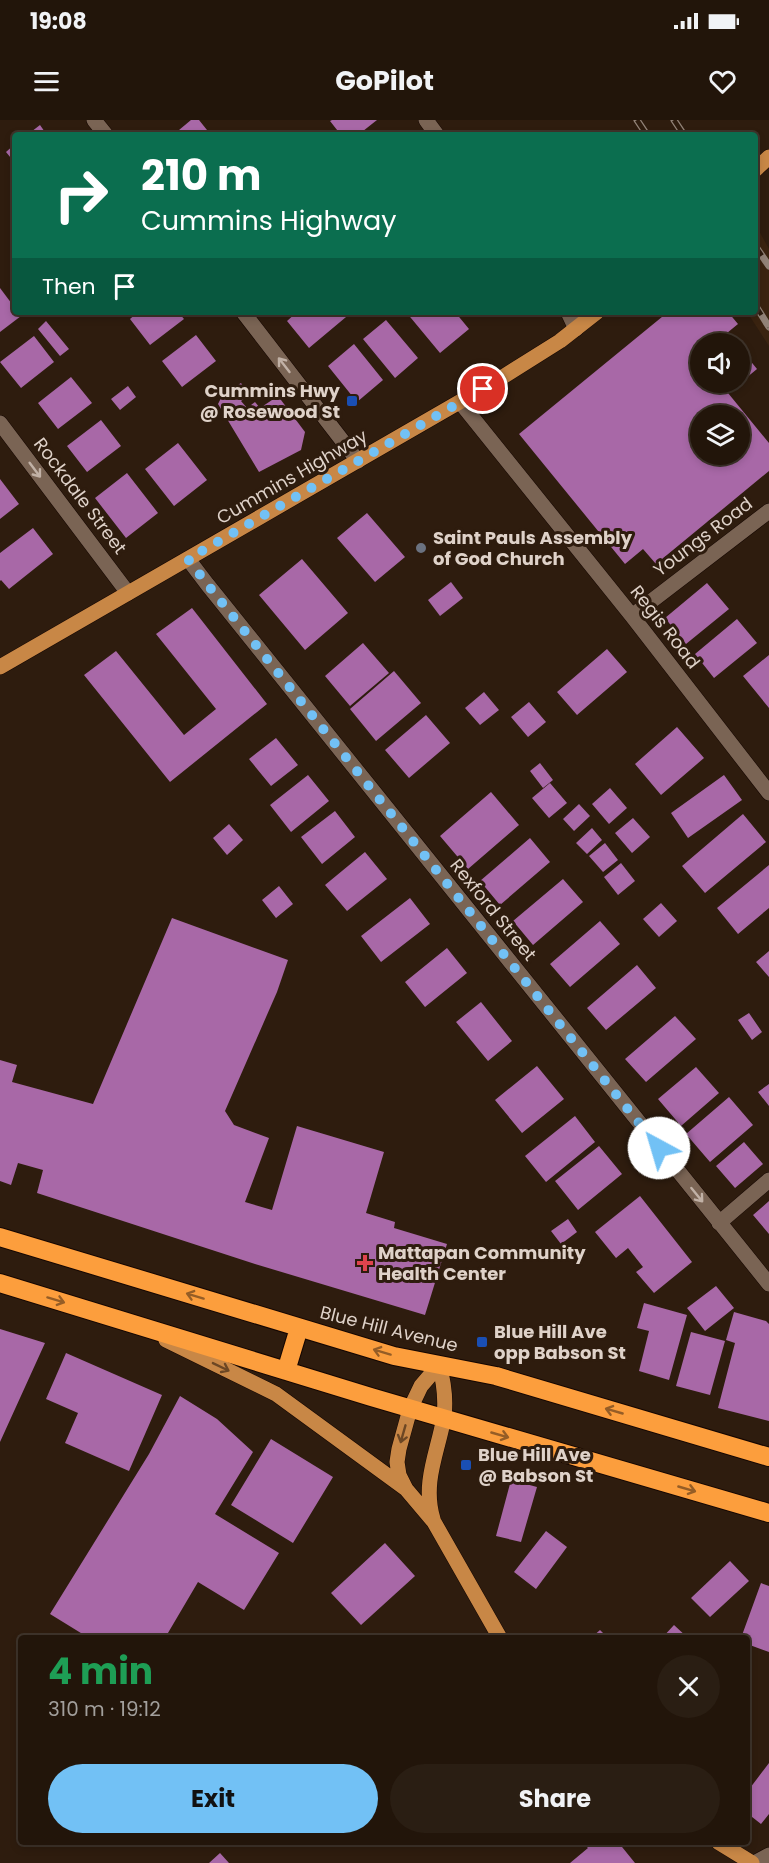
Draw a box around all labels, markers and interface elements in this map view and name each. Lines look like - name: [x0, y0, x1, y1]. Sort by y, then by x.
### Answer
- text: 19:08: [30, 6, 87, 37]
- text: GoPilot: [335, 62, 434, 99]
- icon: menu: [30, 65, 63, 98]
- icon: heart: [706, 65, 739, 98]
- text: 210 m: [141, 146, 262, 205]
- icon: right: [42, 156, 120, 234]
- text: Cummins Highway: [141, 202, 396, 239]
- icon: arrive: [108, 270, 141, 303]
- text: Then: [42, 271, 96, 302]
- map controls: [690, 333, 750, 465]
- button: sound: [690, 333, 750, 393]
- one-way arrow: [277, 357, 290, 373]
- pin: [457, 363, 508, 414]
- icon: arrive: [466, 372, 499, 405]
- place label: Cummins Hwy @ Rosewood St: [199, 378, 341, 424]
- marker: Cummins Hwy @ Rosewood St: [345, 394, 359, 408]
- button: layers: [690, 405, 750, 465]
- street label: Cummins Highway: [212, 423, 372, 530]
- street label: Rockdale Street: [28, 432, 133, 559]
- one-way arrow: [29, 461, 42, 477]
- street label: Youngs Road: [648, 491, 757, 582]
- place label: Saint Pauls Assembly of God Church: [433, 525, 633, 571]
- marker: Saint Pauls Assembly of God Church: [414, 541, 428, 555]
- street label: Regis Road: [625, 580, 706, 674]
- street label: Rexford Street: [444, 853, 542, 966]
- position arrow: [627, 1116, 691, 1180]
- one-way arrow: [690, 1187, 703, 1203]
- place label: Mattapan Community Health Center: [378, 1240, 586, 1286]
- marker: Mattapan Community Health Center: [356, 1254, 374, 1272]
- one-way arrow: [186, 1290, 205, 1301]
- one-way arrow: [46, 1295, 65, 1306]
- street label: Blue Hill Avenue: [318, 1299, 461, 1358]
- place label: Blue Hill Ave opp Babson St: [494, 1319, 626, 1365]
- marker: Blue Hill Ave opp Babson St: [475, 1335, 489, 1349]
- one-way arrow: [373, 1346, 392, 1357]
- one-way arrow: [211, 1362, 229, 1373]
- one-way arrow: [605, 1405, 624, 1416]
- one-way arrow: [397, 1424, 408, 1443]
- one-way arrow: [490, 1430, 509, 1441]
- place label: Blue Hill Ave @ Babson St: [478, 1442, 593, 1488]
- marker: Blue Hill Ave @ Babson St: [459, 1458, 473, 1472]
- one-way arrow: [677, 1484, 696, 1495]
- text: 4 min: [48, 1646, 153, 1697]
- button: close: [657, 1655, 720, 1718]
- text: 310 m · 19:12: [48, 1695, 161, 1723]
- button: Exit: [48, 1764, 378, 1833]
- button: Share: [390, 1764, 720, 1833]

